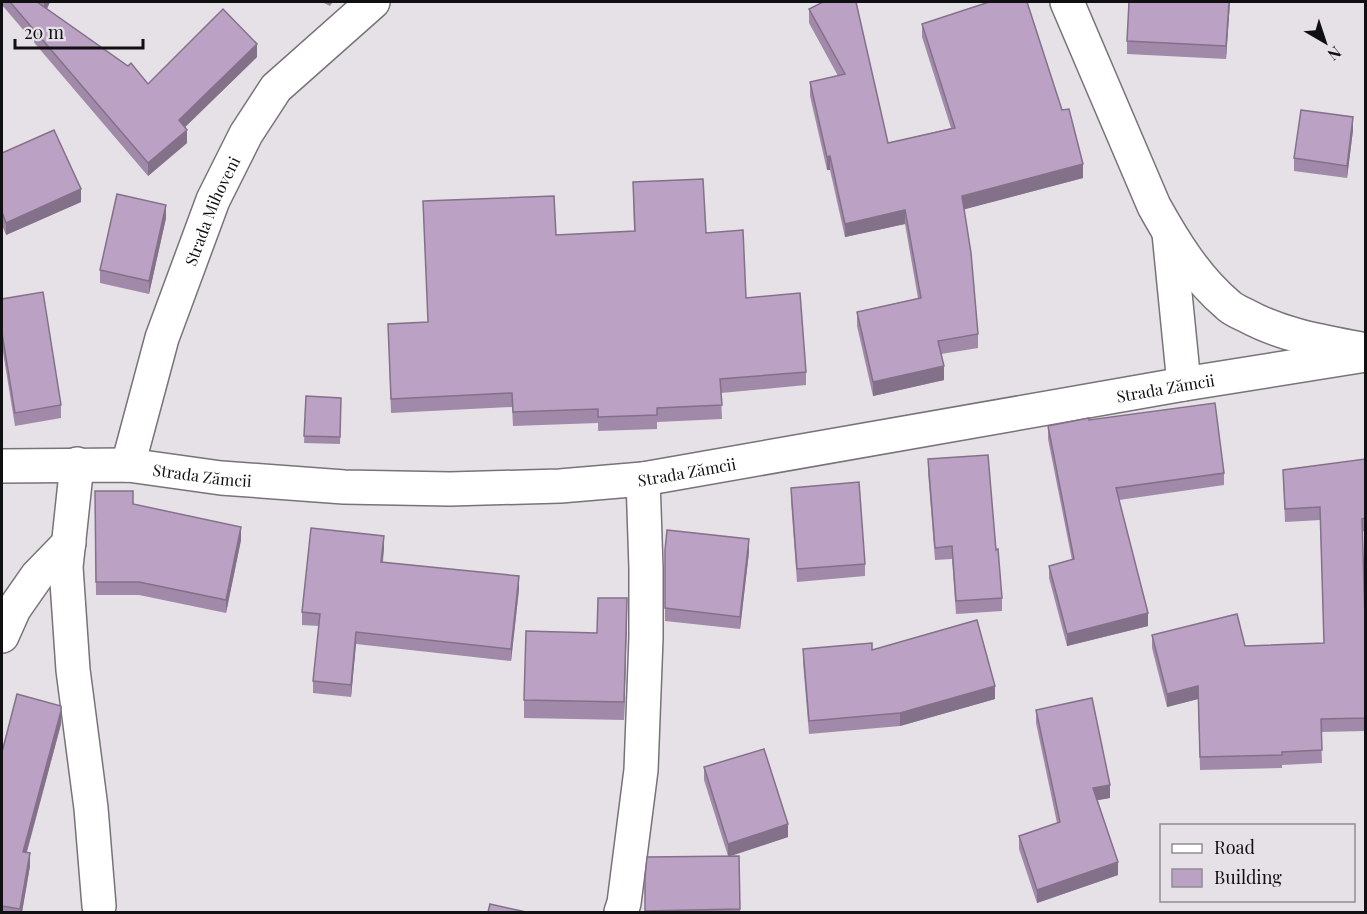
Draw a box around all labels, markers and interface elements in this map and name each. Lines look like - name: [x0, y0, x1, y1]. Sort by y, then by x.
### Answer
- scale bar: [15, 12, 142, 50]
- north arrow: [1295, 12, 1355, 72]
- text: 20 m: [24, 20, 64, 44]
- text: N: [1323, 42, 1346, 66]
- street label: Strada Mihoveni: [179, 152, 244, 269]
- street label: Strada Zămcii: [1115, 369, 1216, 406]
- street label: Strada Zămcii: [637, 452, 738, 490]
- street label: Strada Zămcii: [152, 458, 253, 491]
- legend: [1160, 824, 1355, 902]
- text: Road: [1214, 835, 1255, 859]
- text: Building: [1214, 865, 1282, 889]

